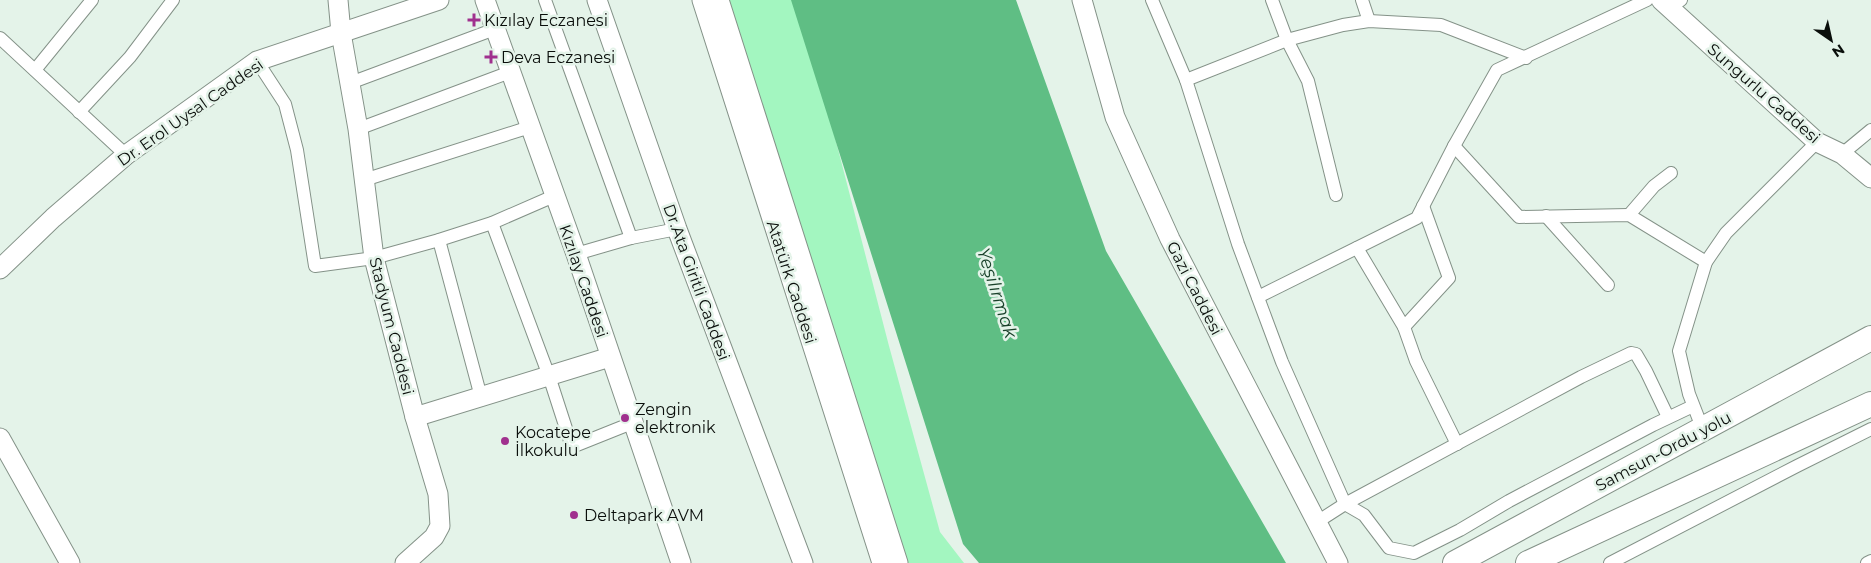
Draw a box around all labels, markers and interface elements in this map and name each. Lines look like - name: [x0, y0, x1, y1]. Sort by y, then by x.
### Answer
- place label: Kızılay Eczanesi: [484, 11, 608, 30]
- marker: Kızılay Eczanesi: [468, 14, 480, 26]
- north arrow: [1806, 15, 1856, 65]
- street label: Sungurlu Caddesi: [1704, 39, 1824, 147]
- text: N: [1829, 40, 1848, 61]
- place label: Deva Eczanesi: [501, 48, 615, 67]
- marker: Deva Eczanesi: [485, 51, 497, 63]
- street label: Dr. Erol Uysal Caddesi: [114, 55, 267, 170]
- street label: Dr.Ata Giritli Caddesi: [659, 201, 734, 363]
- street label: Atatürk Caddesi: [763, 218, 820, 346]
- street label: Kızılay Caddesi: [555, 222, 612, 340]
- street label: Gazi Caddesi: [1163, 238, 1226, 338]
- water label: Yeşilırmak: [972, 245, 1022, 342]
- street label: Stadyum Caddesi: [365, 255, 418, 397]
- place label: Zengin elektronik: [635, 400, 716, 437]
- street label: Samsun-Ordu yolu: [1592, 408, 1734, 495]
- marker: Zengin elektronik: [619, 412, 631, 424]
- place label: Kocatepe İlkokulu: [515, 423, 591, 460]
- marker: Kocatepe İlkokulu: [499, 435, 511, 447]
- place label: Deltapark AVM: [584, 506, 704, 525]
- marker: Deltapark AVM: [568, 509, 580, 521]

